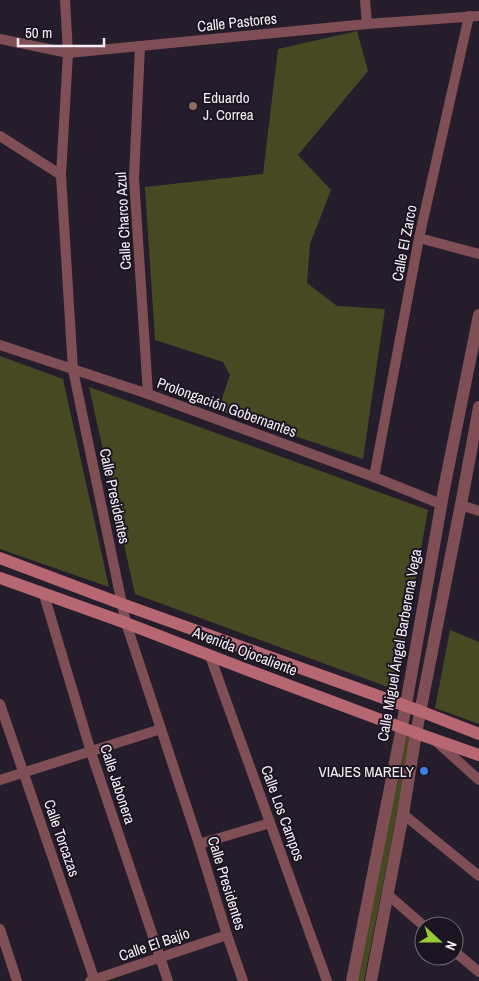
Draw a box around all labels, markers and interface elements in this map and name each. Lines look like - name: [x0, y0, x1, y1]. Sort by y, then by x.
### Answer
- street label: Calle Pastores: [196, 7, 278, 37]
- scale bar: [18, 15, 104, 47]
- text: 50 m: [25, 22, 52, 43]
- place label: Eduardo J. Correa: [203, 87, 254, 125]
- marker: Eduardo J. Correa: [187, 100, 199, 112]
- street label: Calle Charco Azul: [110, 172, 136, 270]
- street label: Calle El Zarco: [386, 203, 422, 283]
- street label: Prolongación Gobernantes: [154, 372, 300, 442]
- street label: Calle Presidentes: [95, 446, 135, 546]
- street label: Calle Miguel Ángel Barberena Vega: [372, 547, 426, 743]
- street label: Avenida Ojocaliente: [189, 621, 301, 681]
- street label: Calle Jabonera: [95, 741, 141, 827]
- place label: VIAJES MARELY: [319, 761, 415, 782]
- street label: Calle Los Campos: [256, 762, 310, 864]
- marker: VIAJES MARELY: [418, 765, 430, 777]
- street label: Calle Torcazas: [39, 797, 85, 879]
- street label: Calle Presidentes: [203, 834, 251, 932]
- north arrow: [414, 916, 464, 966]
- street label: Calle El Bajío: [116, 922, 192, 966]
- text: N: [441, 939, 461, 953]

